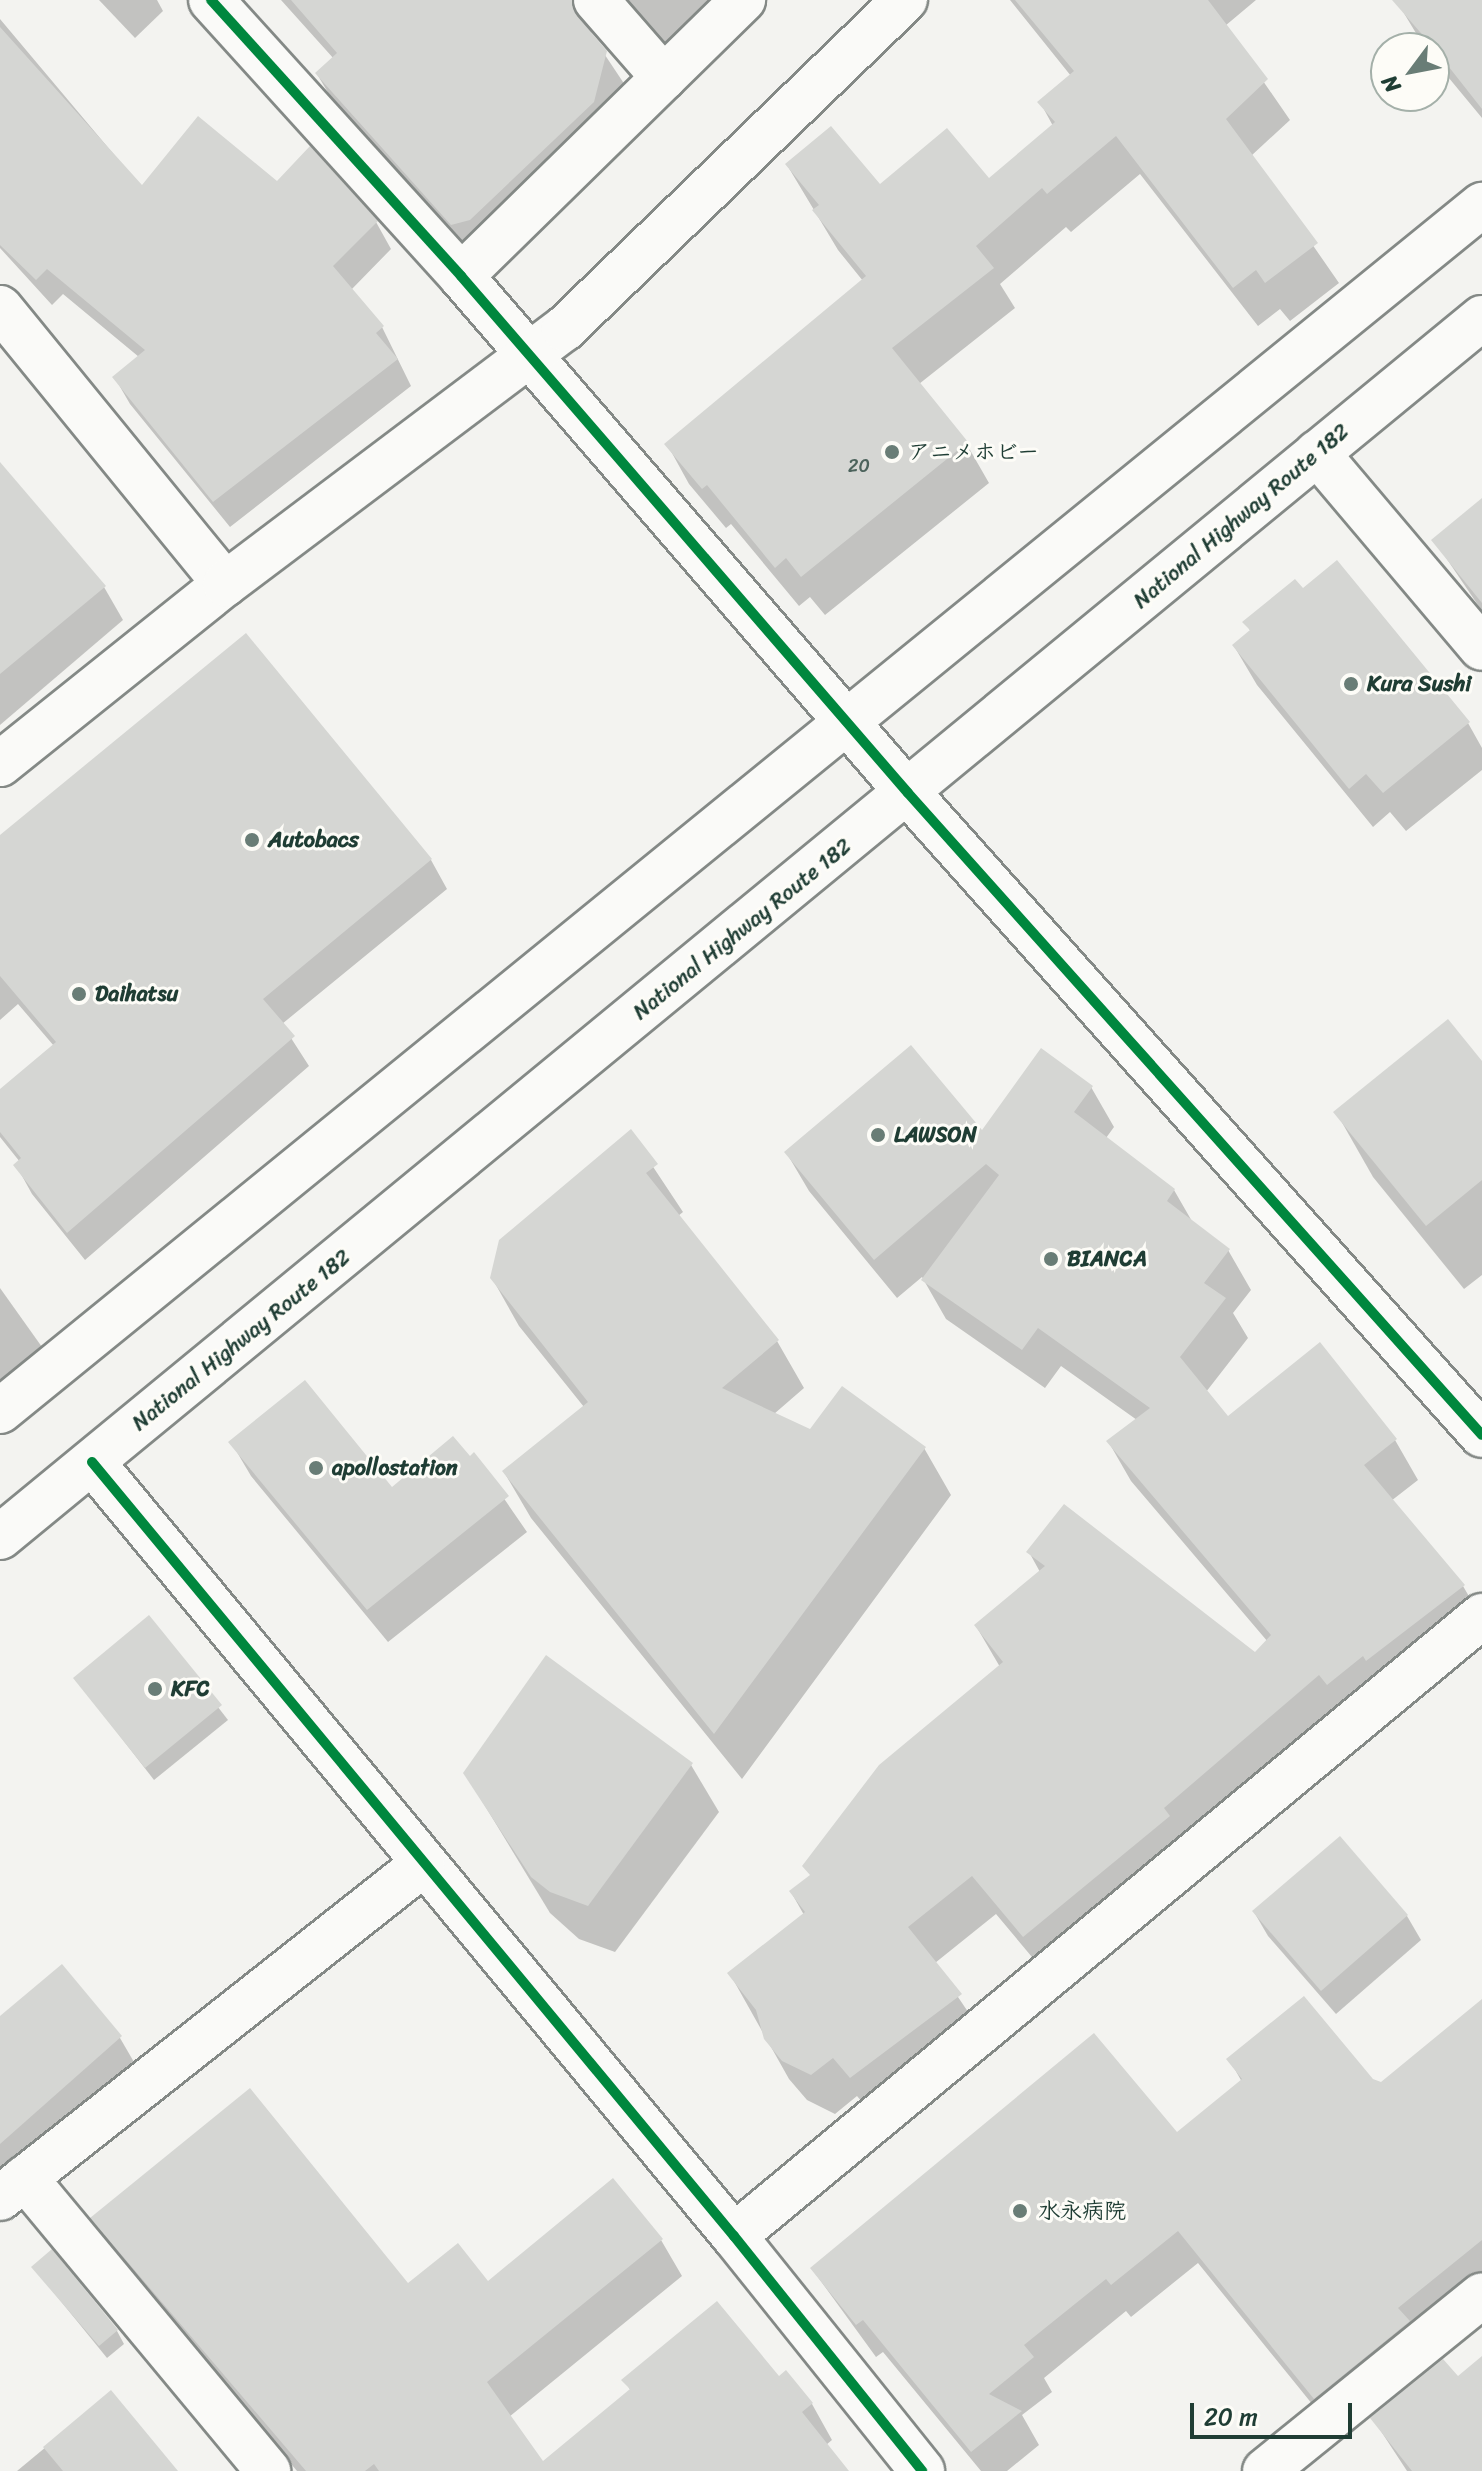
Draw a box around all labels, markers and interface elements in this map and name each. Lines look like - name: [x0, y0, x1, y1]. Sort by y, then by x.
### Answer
- north arrow: [1370, 32, 1450, 112]
- text: N: [1370, 67, 1411, 101]
- street label: National Highway Route 182: [1128, 418, 1354, 614]
- place label: アニメホビー: [908, 439, 1039, 465]
- marker: アニメホビー: [883, 443, 901, 461]
- house number: 20: [848, 455, 870, 477]
- place label: Kura Sushi: [1367, 671, 1471, 697]
- marker: Kura Sushi: [1342, 675, 1360, 693]
- place label: Autobacs: [268, 827, 359, 853]
- marker: Autobacs: [243, 831, 261, 849]
- street label: National Highway Route 182: [628, 833, 856, 1025]
- place label: Daihatsu: [95, 981, 178, 1007]
- marker: Daihatsu: [70, 985, 88, 1003]
- place label: LAWSON: [894, 1122, 977, 1148]
- marker: LAWSON: [869, 1126, 887, 1144]
- street label: National Highway Route 182: [127, 1244, 355, 1436]
- place label: BIANCA: [1067, 1246, 1147, 1272]
- marker: BIANCA: [1042, 1250, 1060, 1268]
- place label: apollostation: [332, 1455, 458, 1481]
- marker: apollostation: [307, 1459, 325, 1477]
- place label: KFC: [171, 1676, 210, 1702]
- marker: KFC: [146, 1680, 164, 1698]
- place label: 水永病院: [1038, 2198, 1126, 2224]
- marker: 水永病院: [1009, 2200, 1031, 2222]
- scale bar: [1194, 2387, 1356, 2437]
- text: 20 m: [1204, 2396, 1258, 2438]

